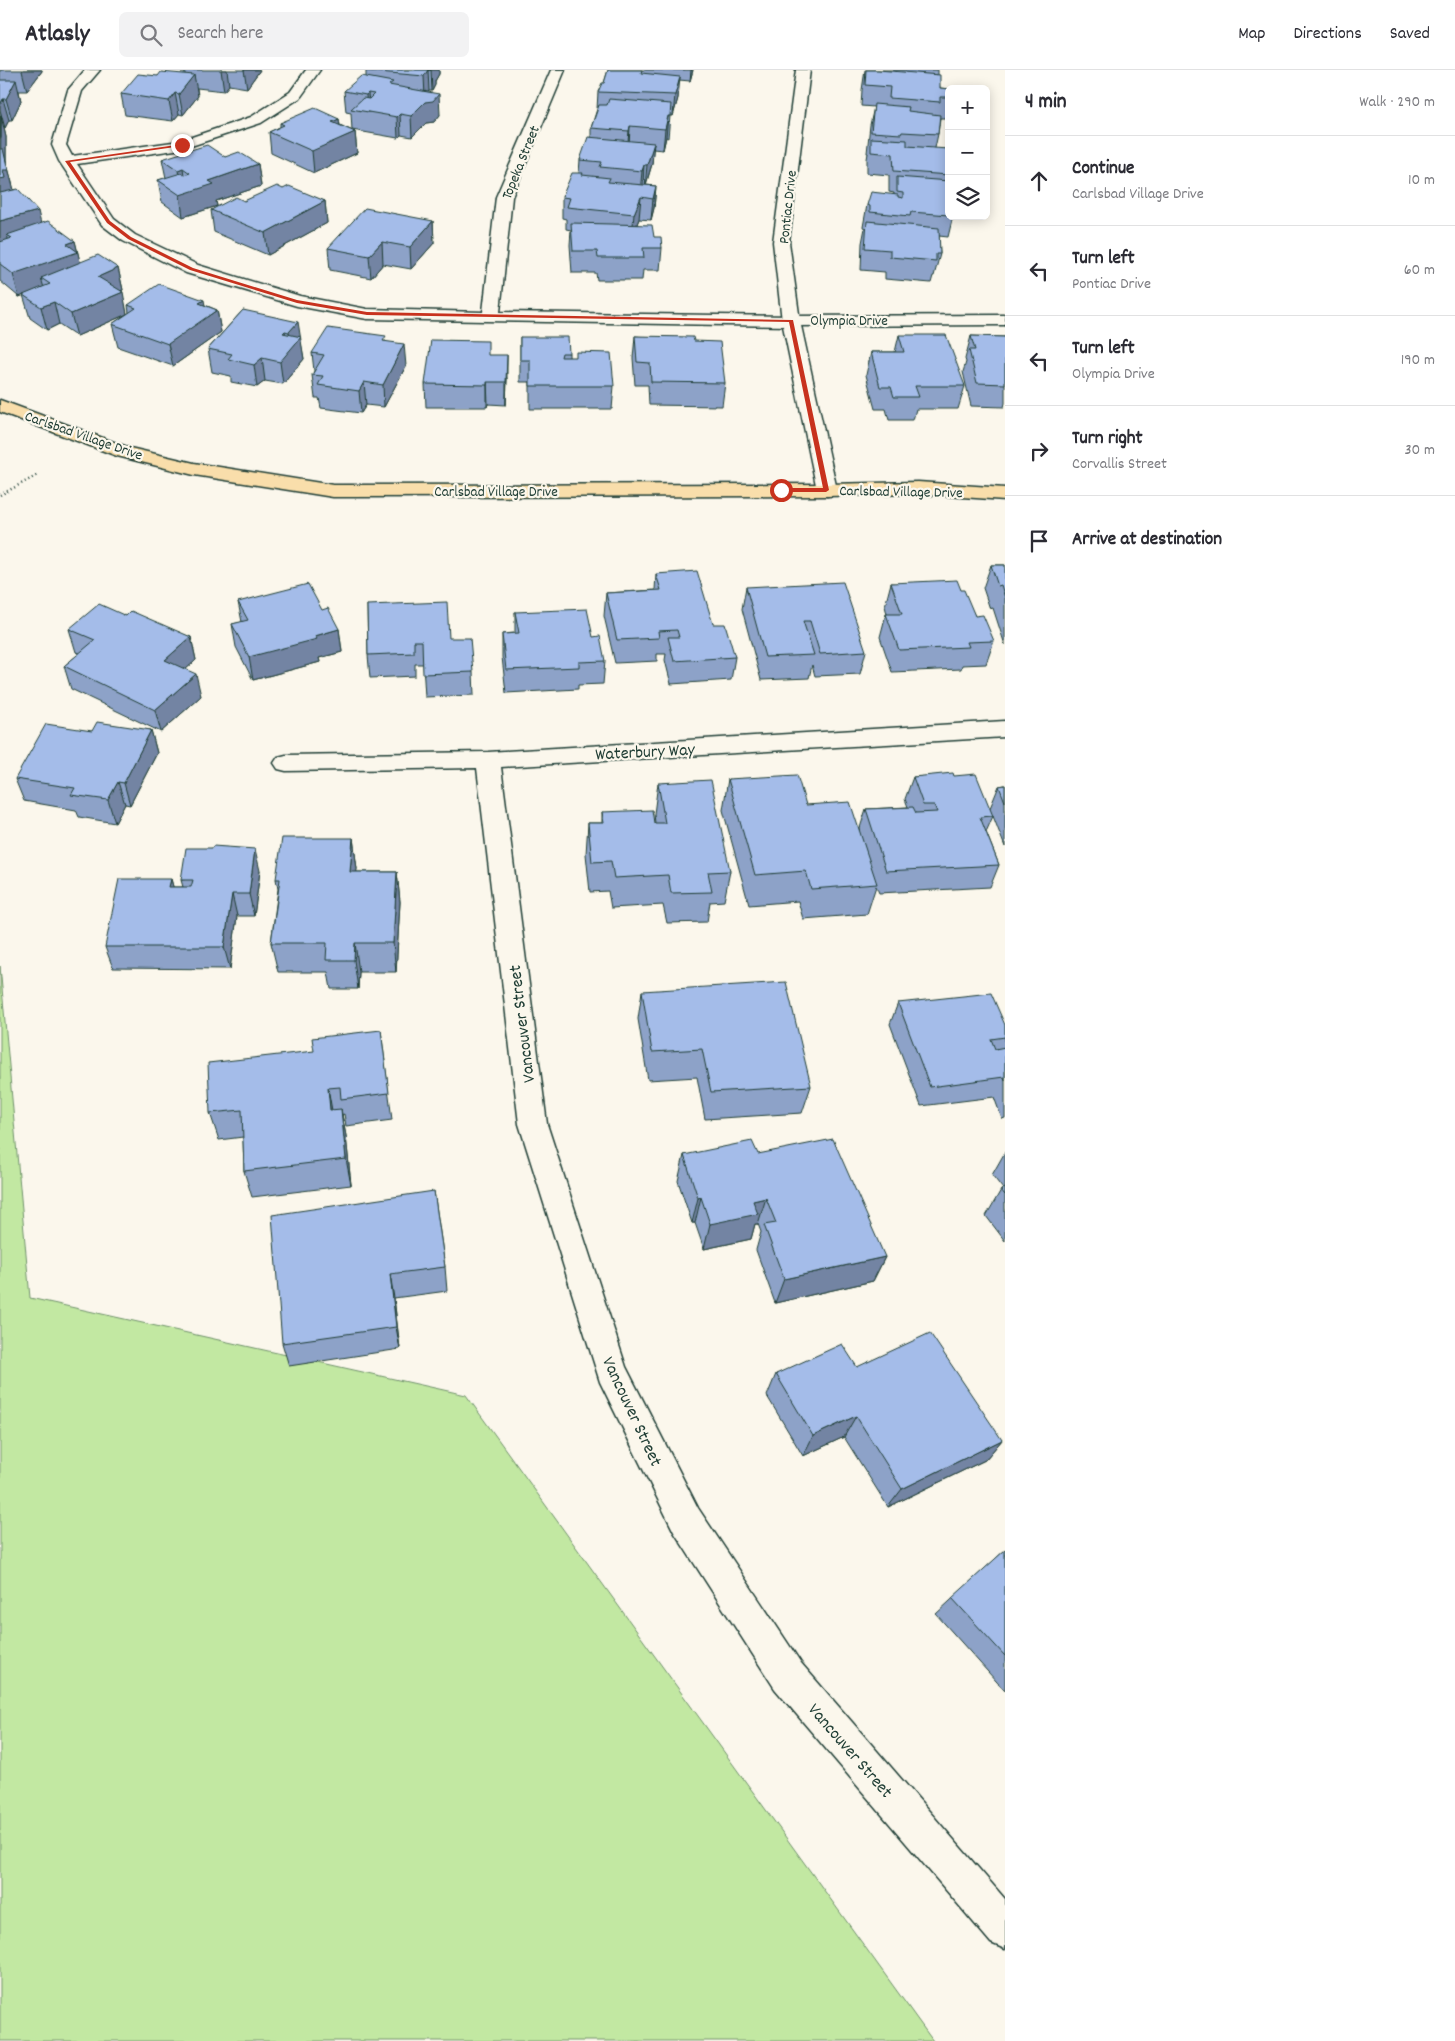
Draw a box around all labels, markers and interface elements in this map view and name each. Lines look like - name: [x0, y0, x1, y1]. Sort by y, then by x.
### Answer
- search box: [119, 12, 469, 57]
- text: Atlasly: [25, 18, 89, 52]
- icon: search: [137, 21, 165, 49]
- text: Search here: [177, 21, 263, 48]
- text: Map: [1238, 22, 1265, 47]
- text: Directions: [1293, 22, 1362, 47]
- text: Saved: [1390, 22, 1430, 47]
- map controls: [945, 85, 990, 220]
- button: +: [945, 85, 990, 130]
- text: 4 min: [1025, 88, 1067, 118]
- text: Walk · 290 m: [1359, 91, 1435, 114]
- street label: Topeka Street: [497, 122, 547, 203]
- button: −: [945, 130, 990, 175]
- route end: [171, 134, 194, 157]
- text: Continue: [1072, 156, 1134, 183]
- icon: ahead: [1025, 167, 1053, 195]
- street label: Pontiac Drive: [774, 169, 804, 245]
- text: 10 m: [1408, 169, 1435, 192]
- button: layers: [945, 175, 990, 220]
- text: Carlsbad Village Drive: [1072, 183, 1204, 206]
- text: Turn left: [1072, 246, 1135, 273]
- icon: left: [1025, 257, 1053, 285]
- text: 60 m: [1404, 259, 1435, 282]
- text: Pontiac Drive: [1072, 273, 1151, 296]
- street label: Olympia Drive: [810, 311, 888, 333]
- text: Turn left: [1072, 336, 1135, 363]
- icon: left: [1025, 347, 1053, 375]
- text: 190 m: [1401, 349, 1435, 372]
- text: Olympia Drive: [1072, 363, 1155, 386]
- street label: Carlsbad Village Drive: [21, 406, 146, 468]
- text: Turn right: [1072, 426, 1143, 453]
- icon: right: [1025, 437, 1053, 465]
- text: 30 m: [1405, 439, 1435, 462]
- text: Corvallis Street: [1072, 453, 1167, 476]
- route start: [770, 479, 793, 502]
- street label: Carlsbad Village Drive: [839, 481, 963, 505]
- street label: Carlsbad Village Drive: [434, 482, 558, 504]
- icon: arrive: [1025, 527, 1053, 555]
- text: Arrive at destination: [1072, 527, 1222, 554]
- street label: Waterbury Way: [595, 738, 696, 769]
- street label: Vancouver Street: [504, 963, 543, 1084]
- street label: Vancouver Street: [594, 1353, 667, 1471]
- street label: Vancouver Street: [801, 1699, 898, 1805]

